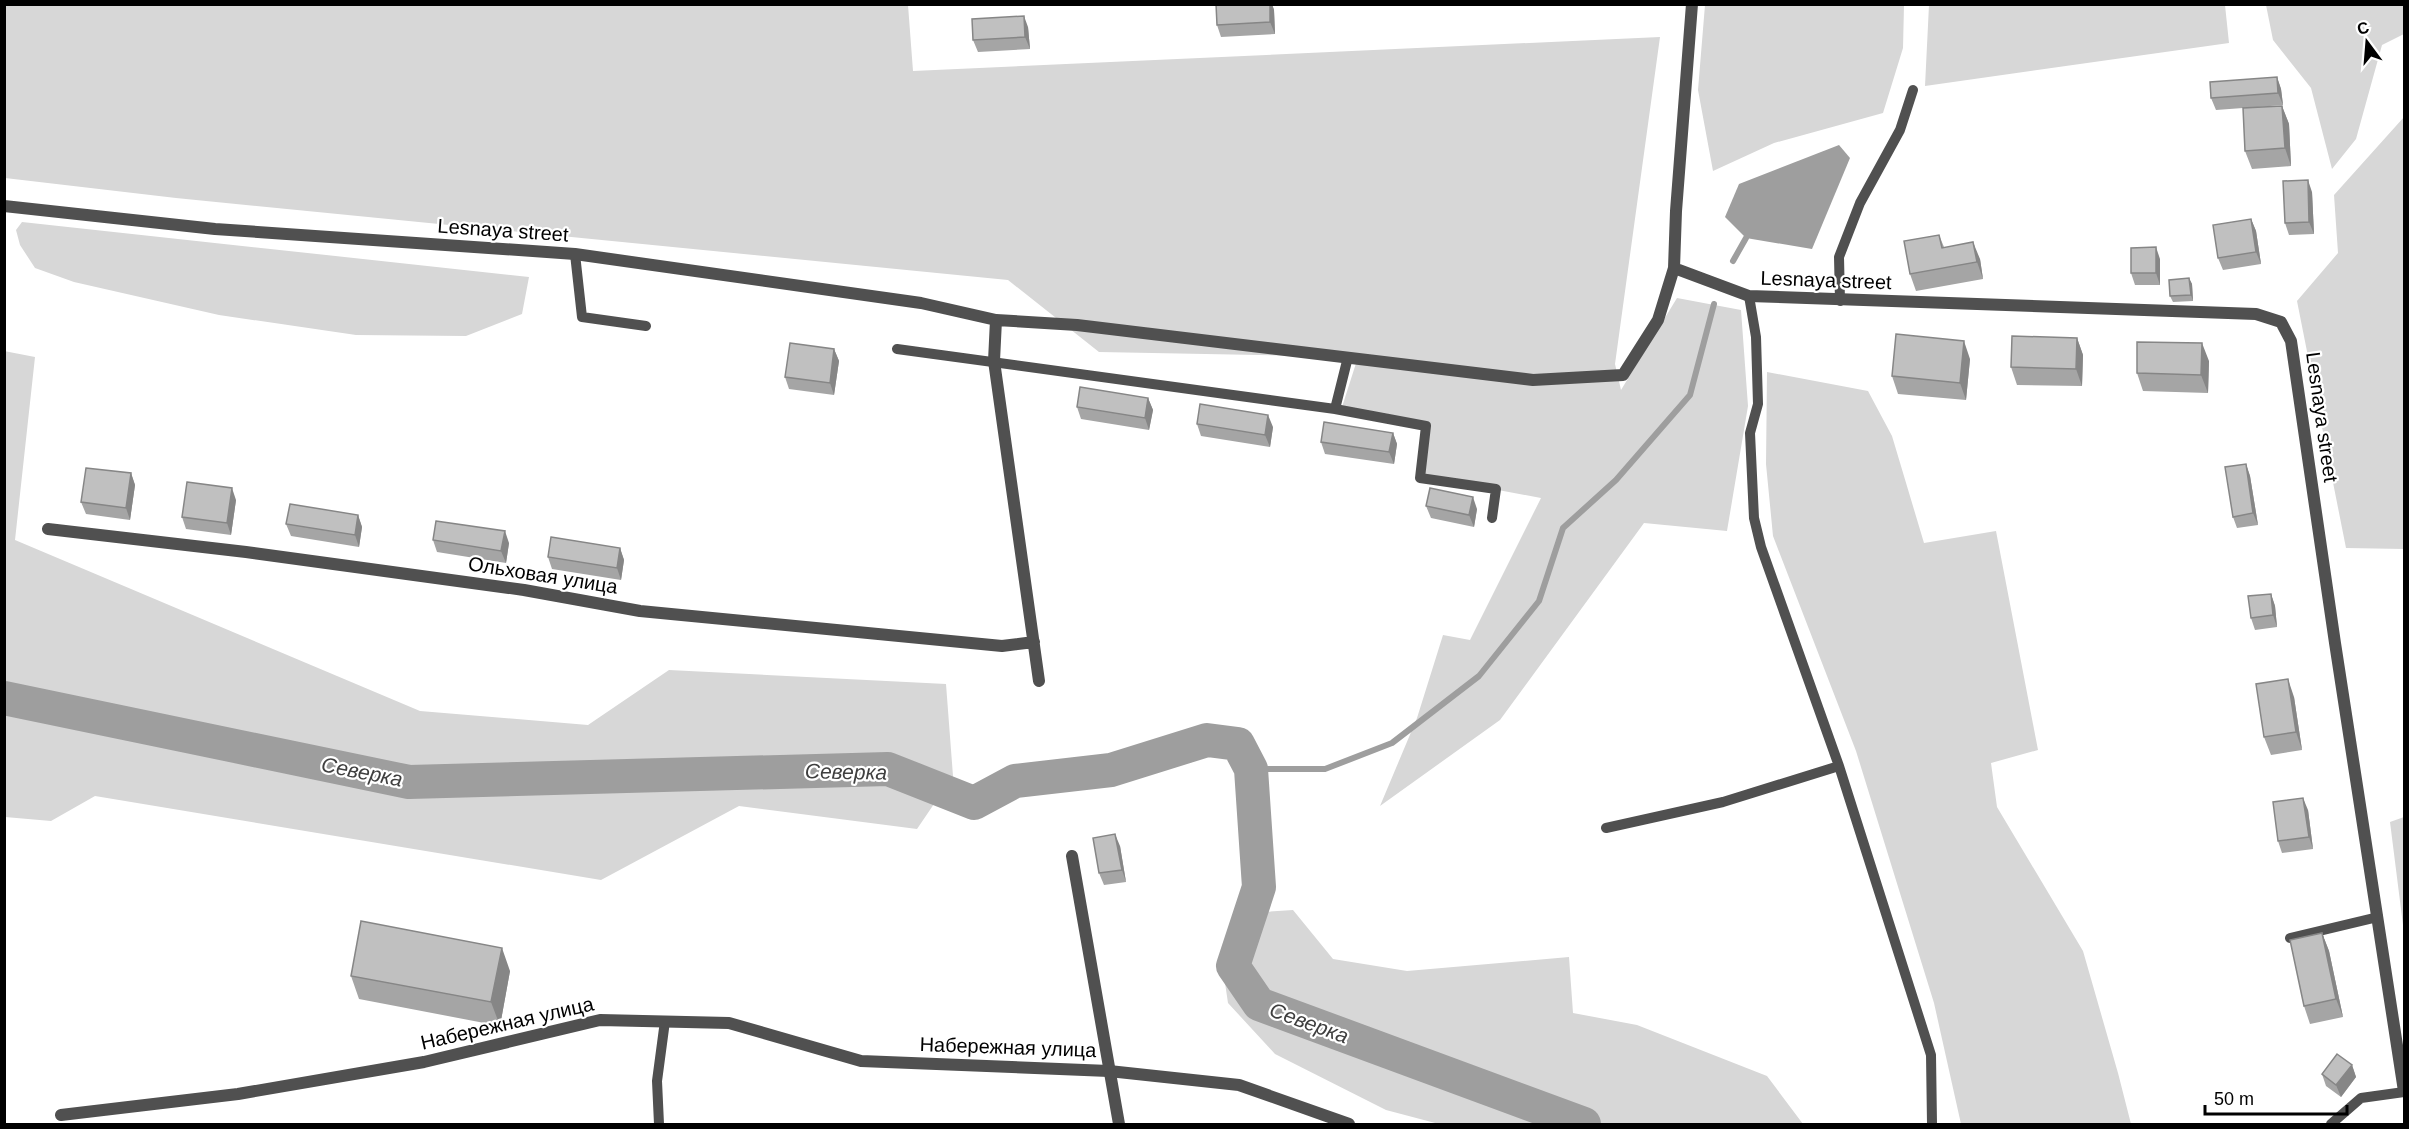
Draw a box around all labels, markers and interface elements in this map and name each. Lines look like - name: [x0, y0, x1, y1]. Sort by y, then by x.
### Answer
- north arrow: [2337, 12, 2397, 72]
- text: С: [2355, 18, 2371, 38]
- street label: Lesnaya street: [437, 214, 570, 246]
- street label: Lesnaya street: [1760, 267, 1892, 293]
- street label: Lesnaya street: [2302, 351, 2342, 484]
- street label: Ольховая улица: [467, 552, 620, 598]
- water label: Северка: [320, 752, 405, 791]
- water label: Северка: [805, 759, 887, 784]
- street label: Набережная улица: [418, 992, 596, 1054]
- water label: Северка: [1267, 998, 1352, 1047]
- street label: Набережная улица: [919, 1033, 1098, 1061]
- scale bar: [2205, 1078, 2348, 1116]
- text: 50 m: [2214, 1089, 2254, 1109]

